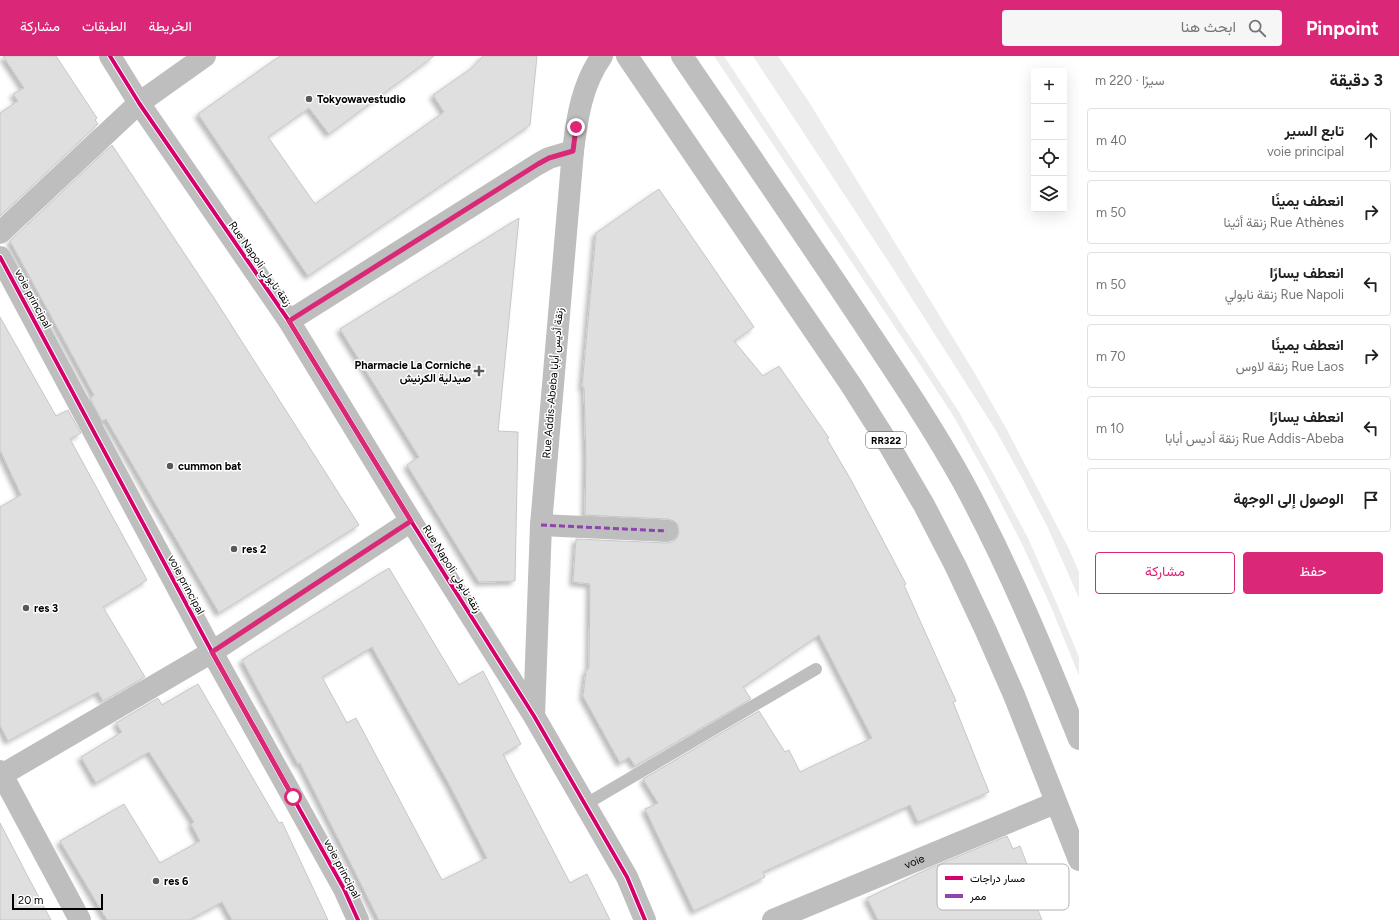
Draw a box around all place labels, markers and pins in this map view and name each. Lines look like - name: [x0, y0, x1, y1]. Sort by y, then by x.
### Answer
- place label: Tokyowavestudio: [317, 93, 406, 106]
- marker: Tokyowavestudio: [304, 94, 314, 104]
- place label: Pharmacie La Corniche صيدلية الكرنيش: [355, 359, 471, 385]
- marker: Pharmacie La Corniche صيدلية الكرنيش: [474, 366, 484, 376]
- place label: cummon bat: [178, 460, 242, 473]
- marker: cummon bat: [165, 461, 175, 471]
- place label: res 2: [242, 543, 266, 556]
- marker: res 2: [229, 544, 239, 554]
- place label: res 3: [34, 602, 58, 615]
- marker: res 3: [21, 603, 31, 613]
- place label: res 6: [164, 875, 189, 888]
- marker: res 6: [151, 876, 161, 886]

